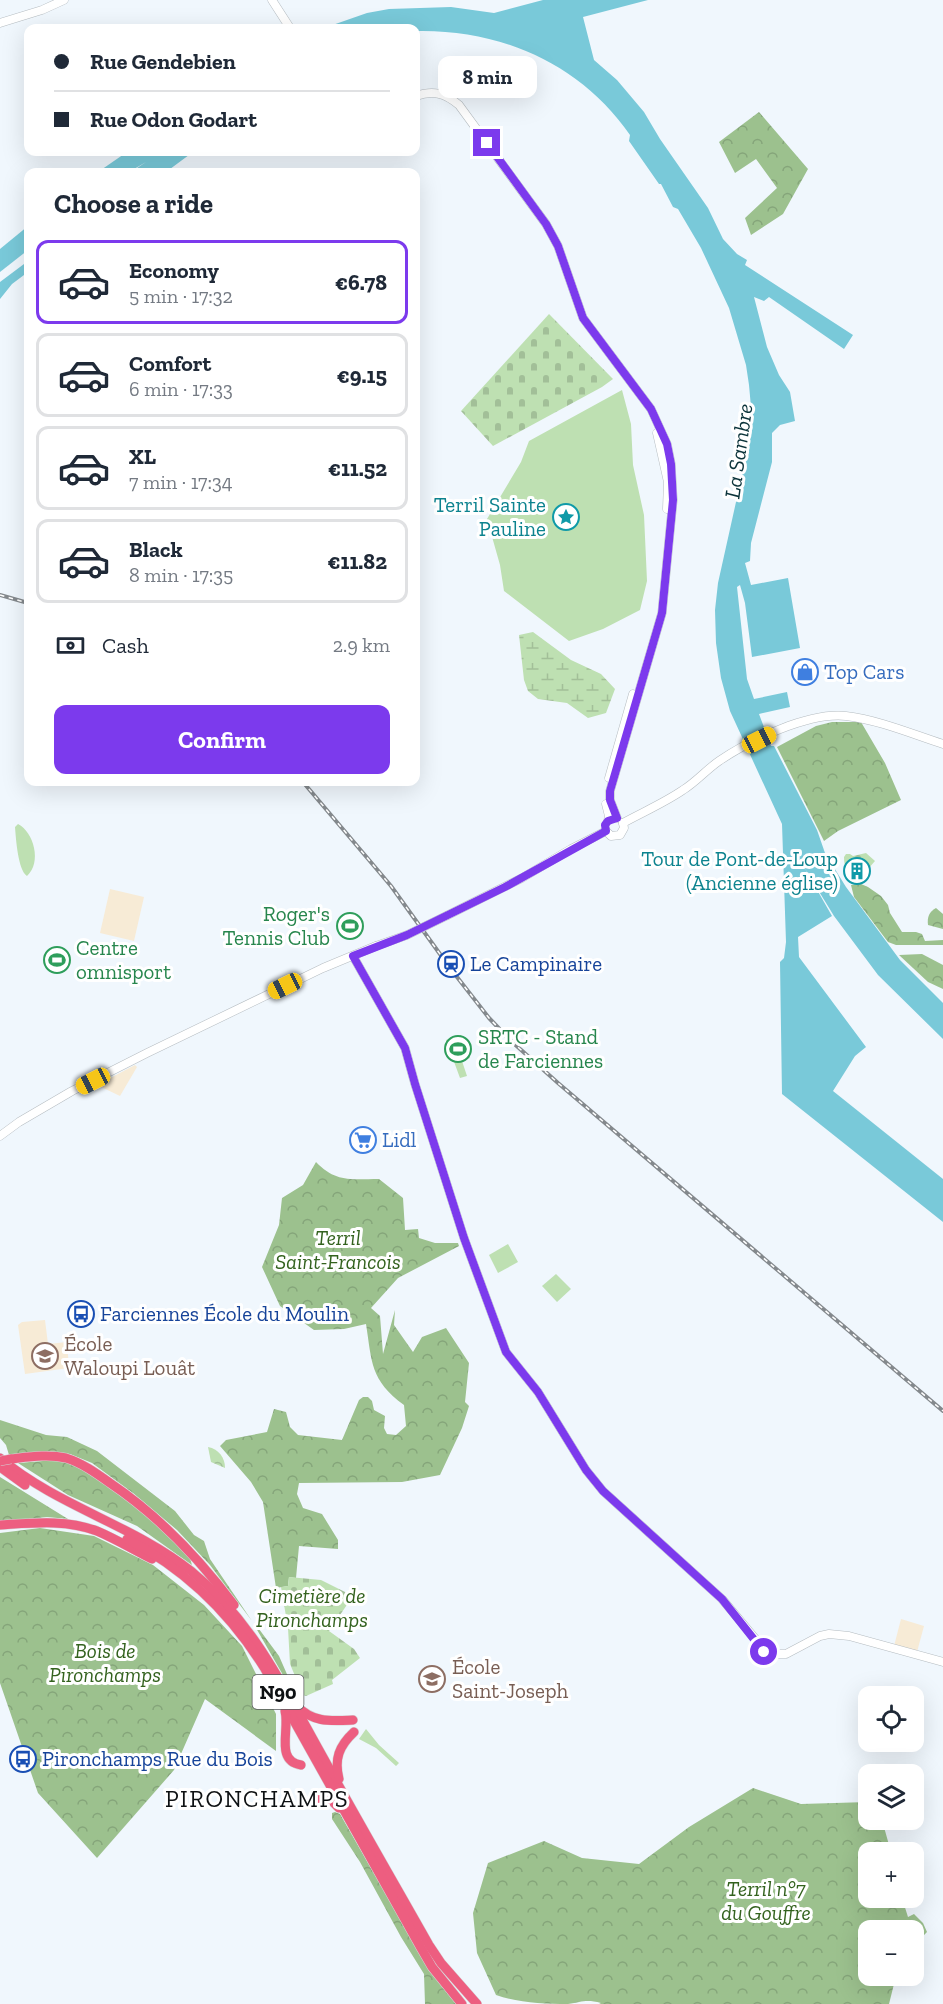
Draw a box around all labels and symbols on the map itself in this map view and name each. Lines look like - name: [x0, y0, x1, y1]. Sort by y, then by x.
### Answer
- callout: 8 min: [438, 56, 536, 98]
- route end: [473, 129, 500, 156]
- water label: La Sambre: [718, 402, 759, 500]
- place label: Terril Sainte Pauline: [434, 492, 546, 541]
- place icon: Terril Sainte Pauline: [551, 502, 581, 532]
- shop icon: Top Cars: [790, 657, 820, 687]
- place label: Top Cars: [824, 659, 905, 684]
- car: [739, 724, 779, 756]
- place label: Tour de Pont-de-Loup (Ancienne église): [641, 846, 838, 895]
- building icon: Tour de Pont-de-Loup (Ancienne église): [842, 856, 872, 886]
- place label: Roger's Tennis Club: [222, 901, 330, 950]
- sports icon: Roger's Tennis Club: [335, 911, 365, 941]
- place label: Centre omnisport: [76, 935, 171, 984]
- sports icon: Centre omnisport: [42, 945, 72, 975]
- station icon: Le Campinaire: [436, 949, 466, 979]
- place label: Le Campinaire: [470, 951, 602, 976]
- car: [265, 970, 305, 1002]
- place label: SRTC - Stand de Farciennes: [478, 1024, 603, 1073]
- sports icon: SRTC - Stand de Farciennes: [443, 1034, 473, 1064]
- car: [73, 1065, 113, 1097]
- supermarket icon: Lidl: [348, 1125, 378, 1155]
- place label: Lidl: [382, 1127, 417, 1152]
- park label: Terril Saint-Francois: [275, 1225, 401, 1274]
- bus stop icon: Farciennes École du Moulin: [66, 1299, 96, 1329]
- place label: Farciennes École du Moulin: [100, 1301, 349, 1326]
- place label: École Waloupi Louât: [64, 1331, 195, 1380]
- school or university icon: École Waloupi Louât: [30, 1341, 60, 1371]
- park label: Cimetière de Pironchamps: [256, 1583, 368, 1632]
- park label: Bois de Pironchamps: [49, 1638, 161, 1687]
- route start: [750, 1638, 777, 1665]
- place label: École Saint-Joseph: [452, 1654, 568, 1703]
- school or university icon: École Saint-Joseph: [417, 1664, 447, 1694]
- road number: N90: [252, 1675, 304, 1709]
- bus stop icon: Pironchamps Rue du Bois: [8, 1744, 38, 1774]
- place label: Pironchamps Rue du Bois: [42, 1746, 273, 1771]
- district label: PIRONCHAMPS: [165, 1784, 349, 1813]
- park label: Terril n°7 du Gouffre: [721, 1876, 811, 1925]

